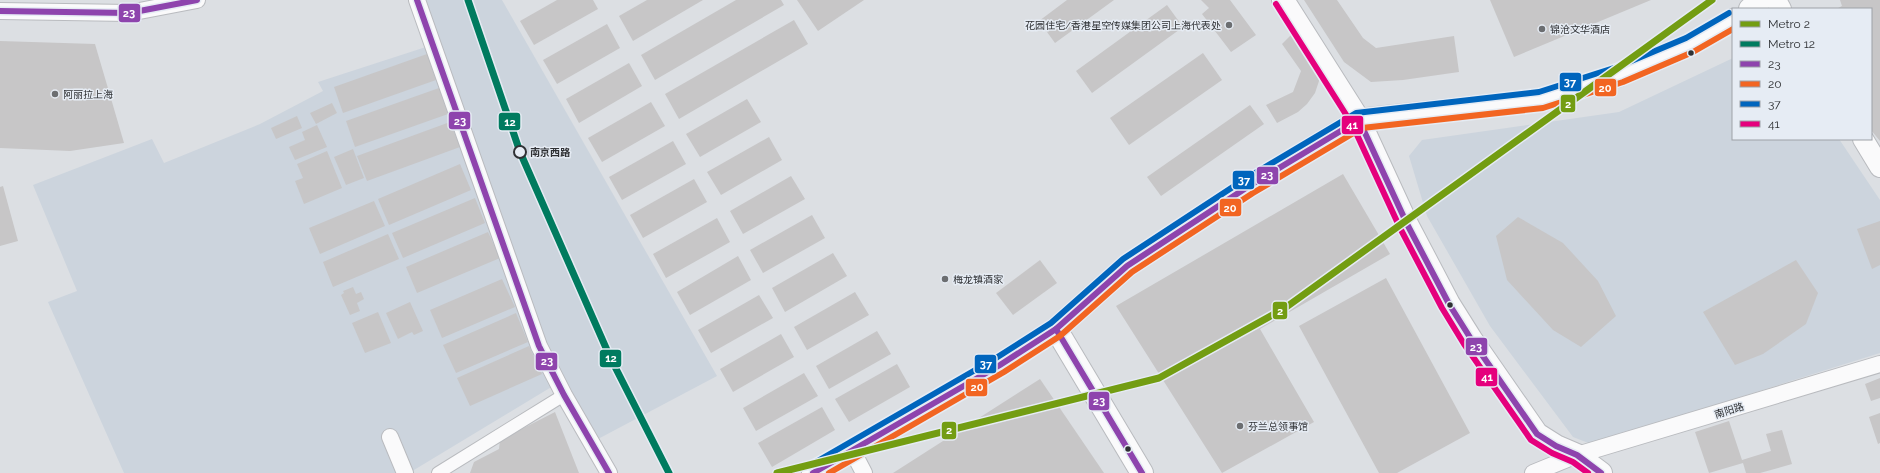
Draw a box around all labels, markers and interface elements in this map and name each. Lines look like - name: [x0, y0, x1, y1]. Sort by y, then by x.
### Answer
- line badge: 23: [118, 3, 141, 23]
- text: 23: [123, 7, 135, 20]
- legend: [1732, 8, 1872, 140]
- text: Metro 2: [1768, 17, 1810, 31]
- place label: 花园住宅/香港星空传媒集团公司上海代表处: [1025, 20, 1221, 31]
- marker: 花园住宅/香港星空传媒集团公司上海代表处: [1224, 20, 1234, 30]
- marker: 锦沧文华酒店: [1537, 24, 1547, 34]
- place label: 锦沧文华酒店: [1550, 24, 1610, 35]
- text: Metro 12: [1768, 37, 1815, 51]
- unlabelled marker: [1686, 48, 1696, 58]
- text: 23: [1768, 57, 1781, 71]
- line badge: 37: [1559, 72, 1582, 92]
- text: 37: [1564, 76, 1577, 89]
- text: 20: [1768, 77, 1782, 91]
- line badge: 20: [1594, 78, 1617, 97]
- text: 20: [1599, 82, 1612, 95]
- marker: 阿丽拉上海: [50, 89, 60, 99]
- place label: 阿丽拉上海: [63, 89, 113, 100]
- line badge: 2: [1560, 94, 1576, 113]
- text: 37: [1768, 97, 1781, 111]
- text: 2: [1565, 98, 1571, 111]
- line badge: 23: [448, 111, 471, 130]
- line badge: 12: [498, 112, 521, 131]
- text: 23: [454, 115, 466, 128]
- line badge: 41: [1341, 115, 1364, 135]
- text: 12: [504, 116, 516, 129]
- text: 41: [1768, 117, 1780, 131]
- text: 41: [1346, 119, 1358, 132]
- marker: 南京西路: [513, 145, 527, 159]
- place label: 南京西路: [530, 147, 571, 158]
- line badge: 23: [1256, 166, 1279, 185]
- text: 23: [1261, 169, 1273, 182]
- line badge: 37: [1232, 170, 1255, 190]
- text: 37: [1238, 174, 1251, 187]
- line badge: 20: [1219, 198, 1242, 217]
- text: 20: [1224, 202, 1237, 215]
- marker: 梅龙镇酒家: [940, 274, 950, 284]
- place label: 梅龙镇酒家: [953, 274, 1004, 285]
- unlabelled marker: [1445, 300, 1455, 310]
- line badge: 2: [1272, 301, 1288, 320]
- text: 2: [1277, 305, 1283, 318]
- line badge: 23: [1465, 337, 1488, 356]
- text: 23: [1470, 341, 1482, 354]
- line badge: 12: [599, 349, 622, 368]
- line badge: 23: [535, 352, 558, 371]
- text: 12: [605, 352, 617, 365]
- line badge: 37: [974, 354, 997, 374]
- text: 23: [541, 355, 553, 368]
- text: 37: [980, 358, 993, 371]
- line badge: 41: [1475, 367, 1498, 387]
- text: 41: [1481, 371, 1493, 384]
- line badge: 20: [965, 378, 988, 397]
- text: 20: [971, 381, 984, 394]
- line badge: 23: [1088, 391, 1110, 411]
- text: 23: [1093, 395, 1105, 408]
- street label: 南阳路: [1713, 401, 1745, 420]
- line badge: 2: [941, 421, 957, 440]
- marker: 芬兰总领事馆: [1235, 421, 1245, 431]
- place label: 芬兰总领事馆: [1248, 421, 1308, 432]
- text: 2: [946, 424, 952, 437]
- unlabelled marker: [1123, 444, 1133, 454]

